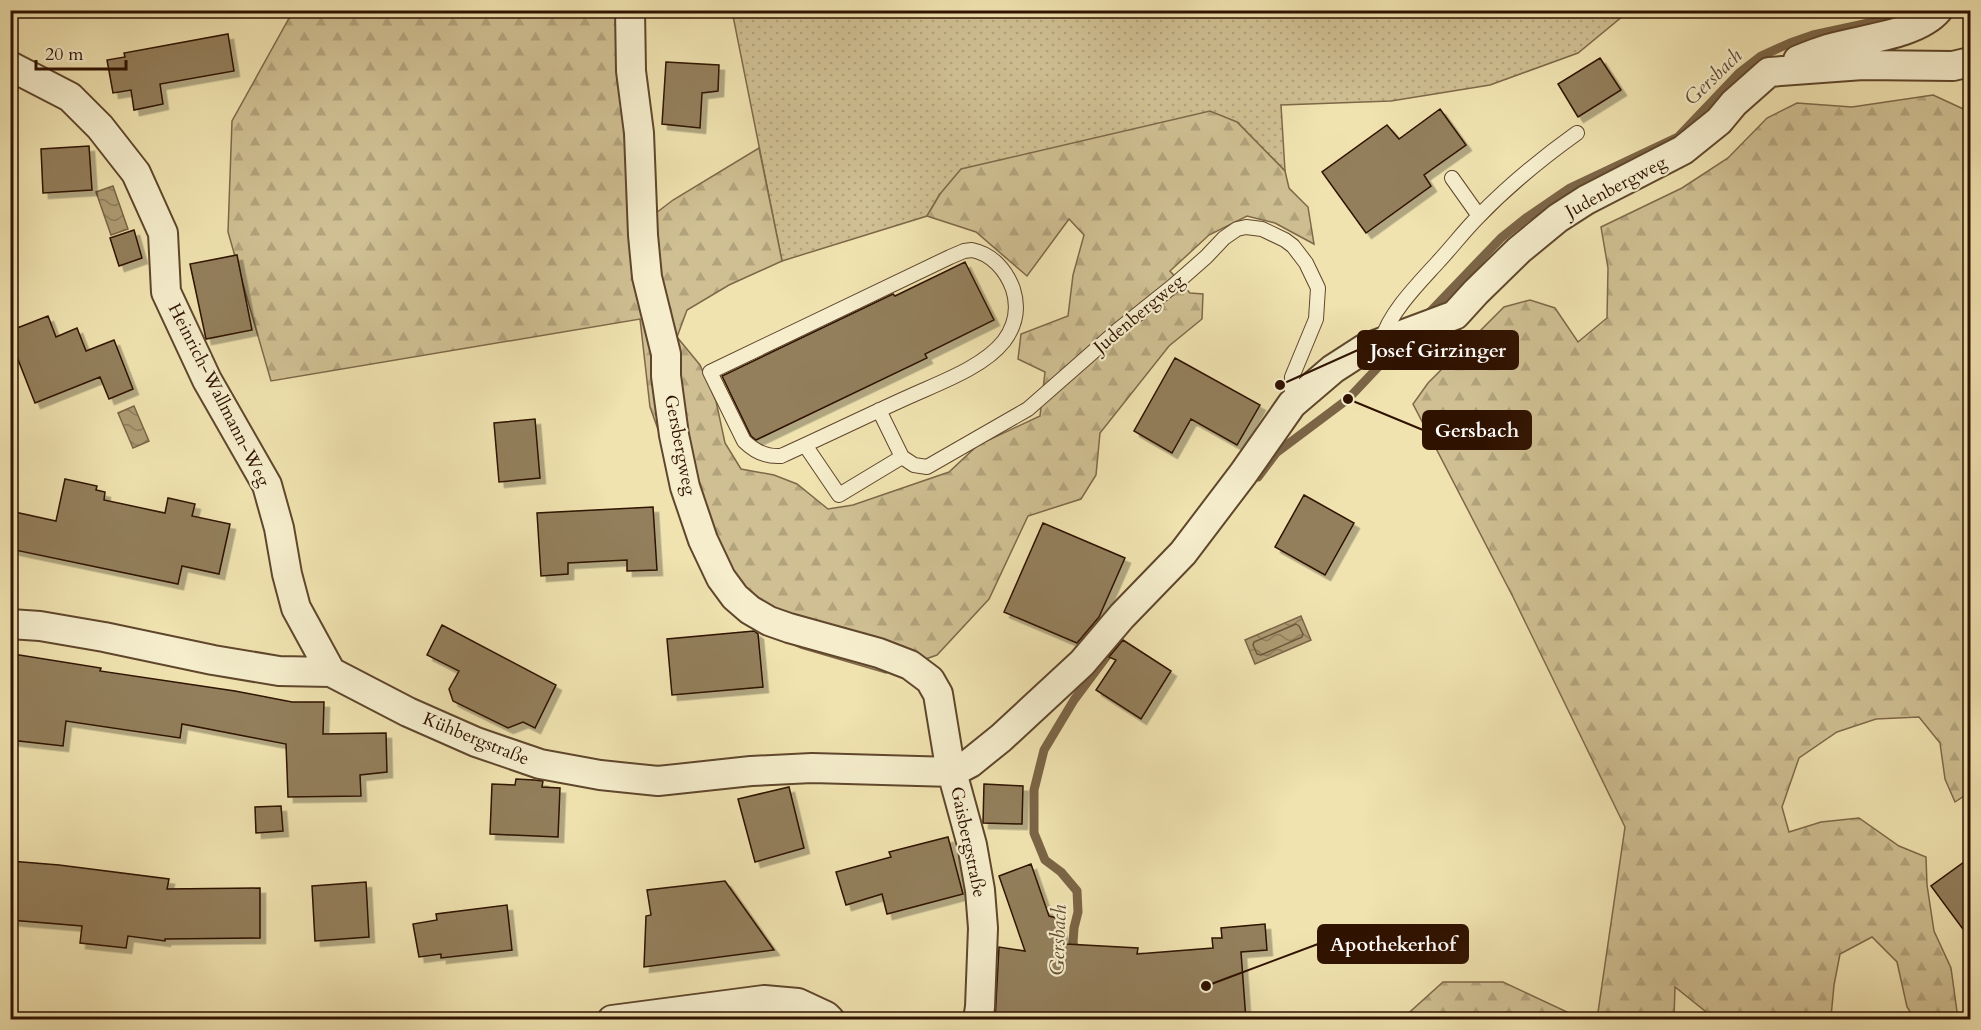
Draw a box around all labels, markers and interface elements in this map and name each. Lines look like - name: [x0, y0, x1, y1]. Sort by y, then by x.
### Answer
- scale bar: [36, 33, 126, 71]
- text: 20 m: [45, 42, 84, 67]
- water label: Gersbach: [1678, 42, 1748, 111]
- street label: Judenbergweg: [1558, 149, 1672, 226]
- street label: Judenbergweg: [1086, 268, 1190, 361]
- street label: Heinrich-Wallmann-Weg: [162, 299, 277, 492]
- callout: Josef Girzinger: [1358, 331, 1518, 369]
- text: Josef Girzinger: [1367, 337, 1507, 364]
- street label: Gersbergweg: [658, 392, 702, 498]
- callout: Gersbach: [1423, 411, 1531, 449]
- text: Gersbach: [1435, 417, 1520, 444]
- street label: Kühbergstraße: [419, 706, 533, 772]
- street label: Gaisbergstraße: [944, 784, 992, 900]
- water label: Gersbach: [1043, 904, 1073, 976]
- callout: Apothekerhof: [1318, 925, 1468, 963]
- text: Apothekerhof: [1330, 931, 1459, 958]

